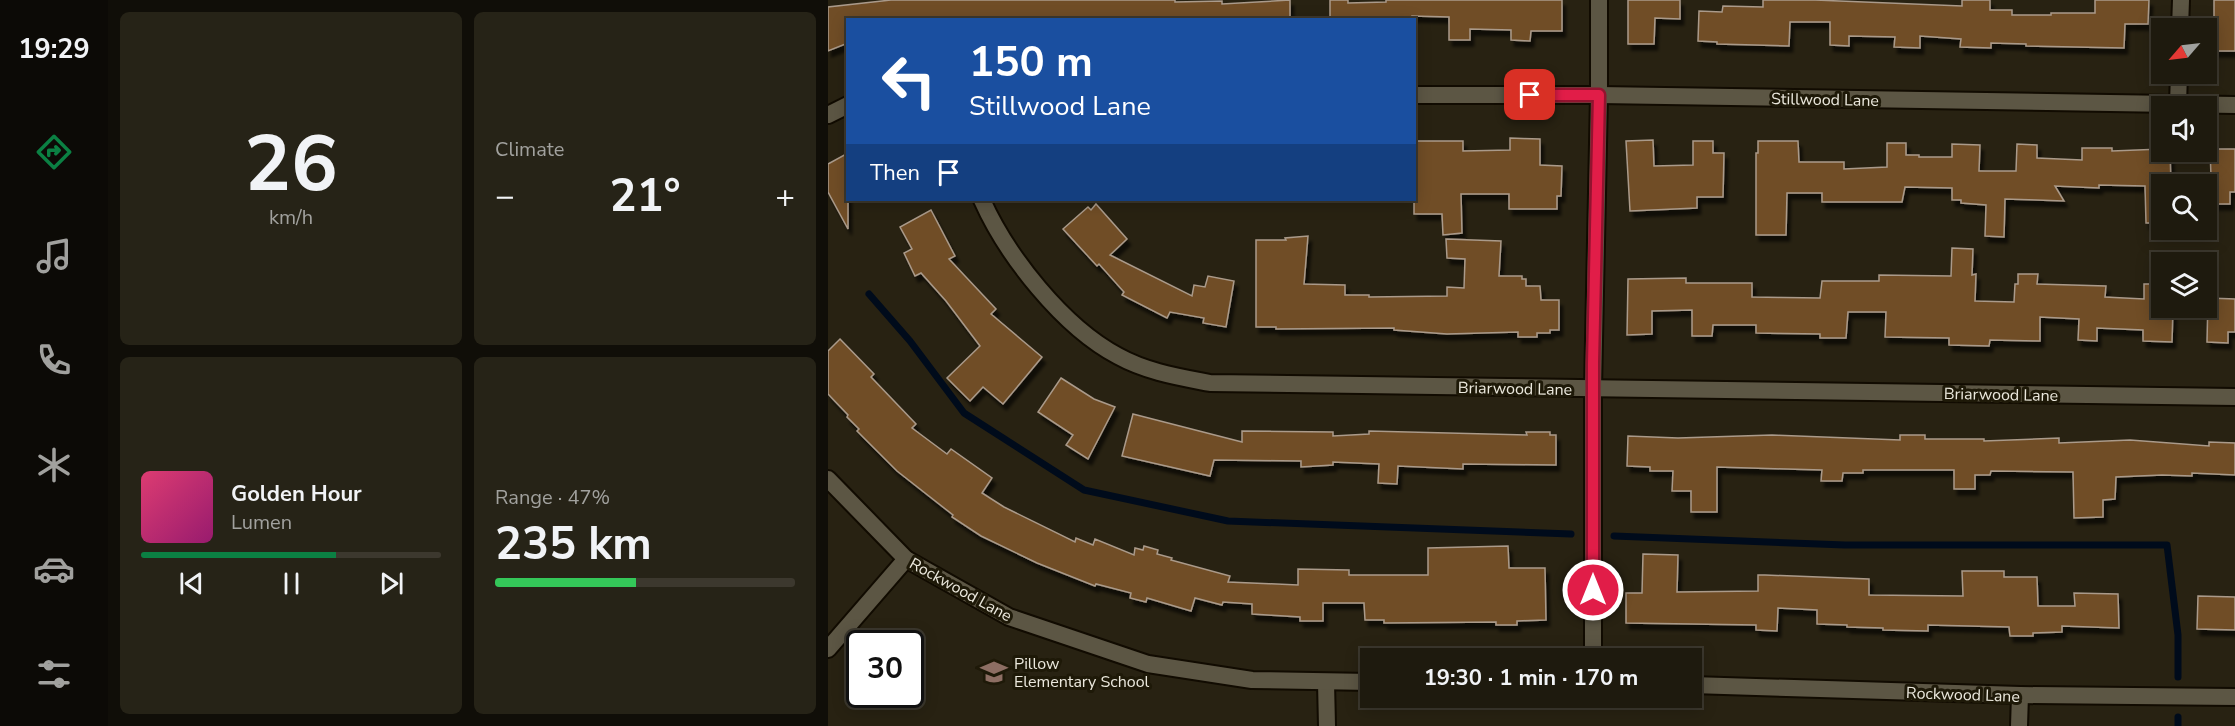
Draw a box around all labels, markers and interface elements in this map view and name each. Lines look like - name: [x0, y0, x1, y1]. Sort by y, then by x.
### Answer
- north arrow: [2151, 18, 2217, 84]
- map controls: [2151, 18, 2217, 318]
- text: 19:29: [18, 31, 90, 68]
- text: 150 m: [969, 34, 1093, 91]
- icon: left: [870, 42, 948, 120]
- pin: [1504, 69, 1555, 120]
- icon: arrive: [1513, 78, 1546, 111]
- text: Stillwood Lane: [969, 88, 1151, 125]
- street label: Stillwood Lane: [1771, 88, 1879, 112]
- button: sound: [2151, 96, 2217, 162]
- text: 26: [244, 111, 338, 218]
- icon: directions: [33, 131, 75, 173]
- text: Climate: [495, 136, 564, 163]
- icon: arrive: [932, 156, 965, 189]
- text: Then: [870, 158, 920, 188]
- text: 21°: [609, 166, 681, 227]
- text: −: [495, 174, 515, 219]
- text: +: [775, 174, 795, 219]
- button: search: [2151, 174, 2217, 240]
- text: km/h: [269, 204, 313, 231]
- icon: music: [33, 235, 75, 277]
- button: layers: [2151, 252, 2217, 318]
- icon: phone: [33, 339, 75, 381]
- street label: Briarwood Lane: [1458, 377, 1572, 401]
- street label: Briarwood Lane: [1944, 383, 2058, 407]
- icon: climate: [33, 444, 75, 486]
- text: Golden Hour: [231, 479, 362, 509]
- text: Range · 47%: [495, 484, 610, 511]
- text: Lumen: [231, 509, 292, 536]
- text: 235 km: [495, 514, 652, 575]
- icon: car: [33, 548, 75, 590]
- street label: Rockwood Lane: [905, 553, 1016, 627]
- position arrow: [1561, 558, 1625, 622]
- icon: previous: [175, 567, 208, 600]
- icon: pause: [275, 567, 308, 600]
- icon: next: [375, 567, 408, 600]
- speed limit sign: 30: [846, 630, 924, 708]
- icon: filters: [33, 653, 75, 695]
- place label: Pillow Elementary School: [1014, 653, 1150, 693]
- school or university icon: Pillow Elementary School: [979, 657, 1009, 687]
- text: 19:30 · 1 min · 170 m: [1424, 663, 1638, 693]
- street label: Rockwood Lane: [1906, 682, 2020, 708]

